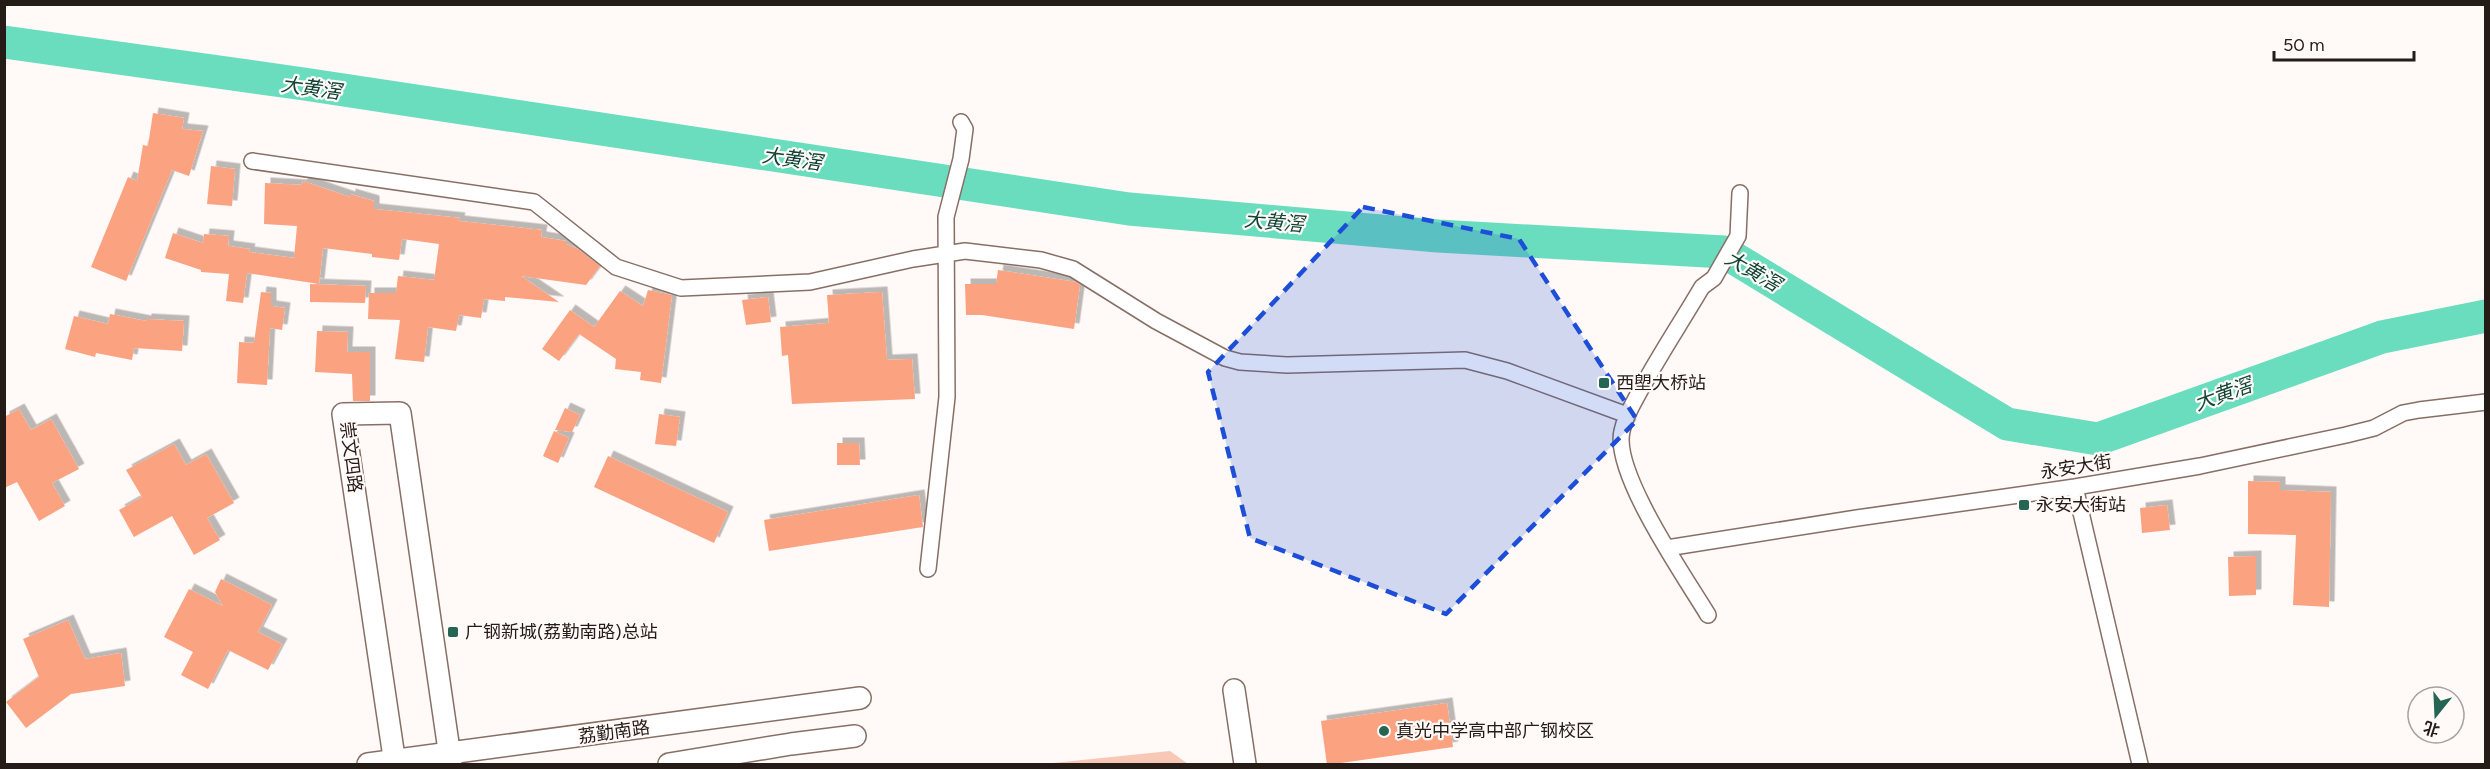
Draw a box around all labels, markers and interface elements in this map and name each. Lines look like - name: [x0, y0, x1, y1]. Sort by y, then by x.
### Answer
- scale bar: [2274, 24, 2414, 62]
- text: 50 m: [2283, 34, 2325, 56]
- water label: 大黄滘: [280, 72, 345, 104]
- water label: 大黄滘: [761, 143, 826, 175]
- water label: 大黄滘: [1243, 207, 1308, 237]
- water label: 大黄滘: [1721, 246, 1788, 298]
- water label: 大黄滘: [2191, 371, 2258, 416]
- place label: 西塱大桥站: [1616, 372, 1706, 394]
- marker: 西塱大桥站: [1597, 376, 1611, 390]
- street label: 崇文四路: [336, 420, 366, 494]
- street label: 永安大街: [2039, 451, 2113, 483]
- place label: 永安大街站: [2036, 494, 2126, 516]
- marker: 永安大街站: [2017, 498, 2031, 512]
- place label: 广钢新城(荔勤南路)总站: [465, 621, 658, 643]
- marker: 广钢新城(荔勤南路)总站: [446, 625, 460, 639]
- north arrow: [2406, 685, 2466, 745]
- street label: 荔勤南路: [577, 716, 651, 748]
- text: 北: [2421, 717, 2442, 740]
- place label: 真光中学高中部广钢校区: [1396, 720, 1594, 742]
- marker: 真光中学高中部广钢校区: [1377, 724, 1391, 738]

